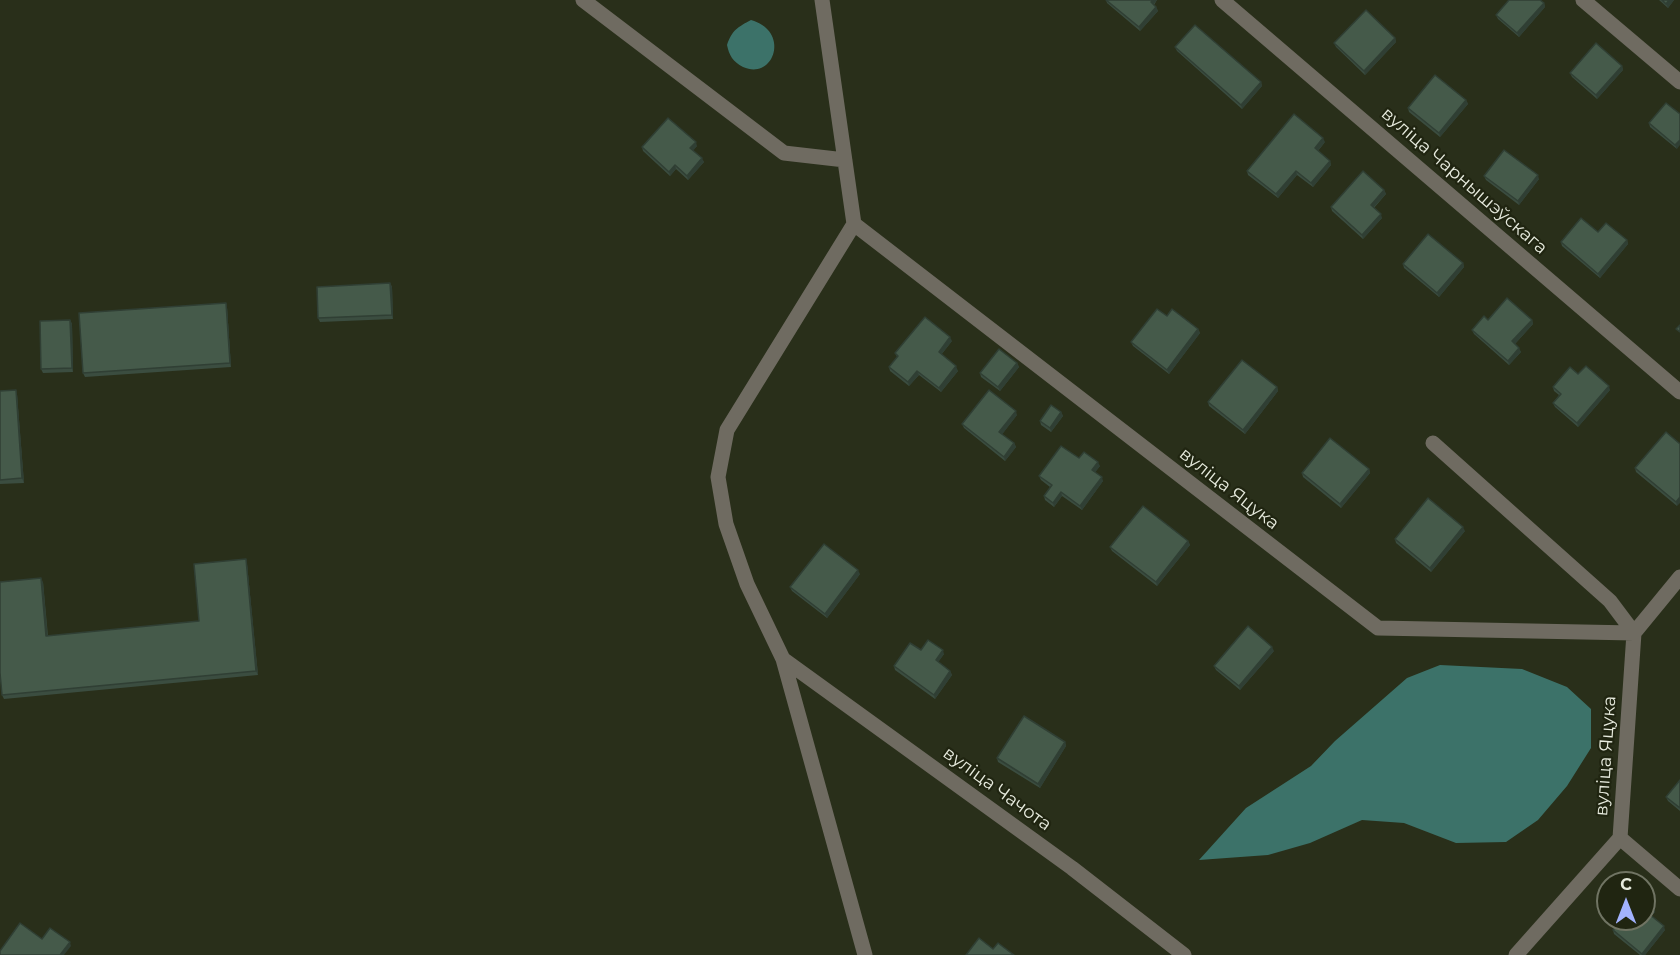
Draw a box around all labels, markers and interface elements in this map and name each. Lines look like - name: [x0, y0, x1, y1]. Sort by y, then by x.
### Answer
- street label: вуліца Чарнышэўскага: [1377, 103, 1551, 259]
- street label: вуліца Яцука: [1175, 443, 1283, 535]
- street label: вуліца Яцука: [1591, 695, 1621, 817]
- street label: вуліца Чачота: [939, 742, 1055, 836]
- north arrow: [1596, 871, 1656, 931]
- text: С: [1620, 875, 1632, 894]

